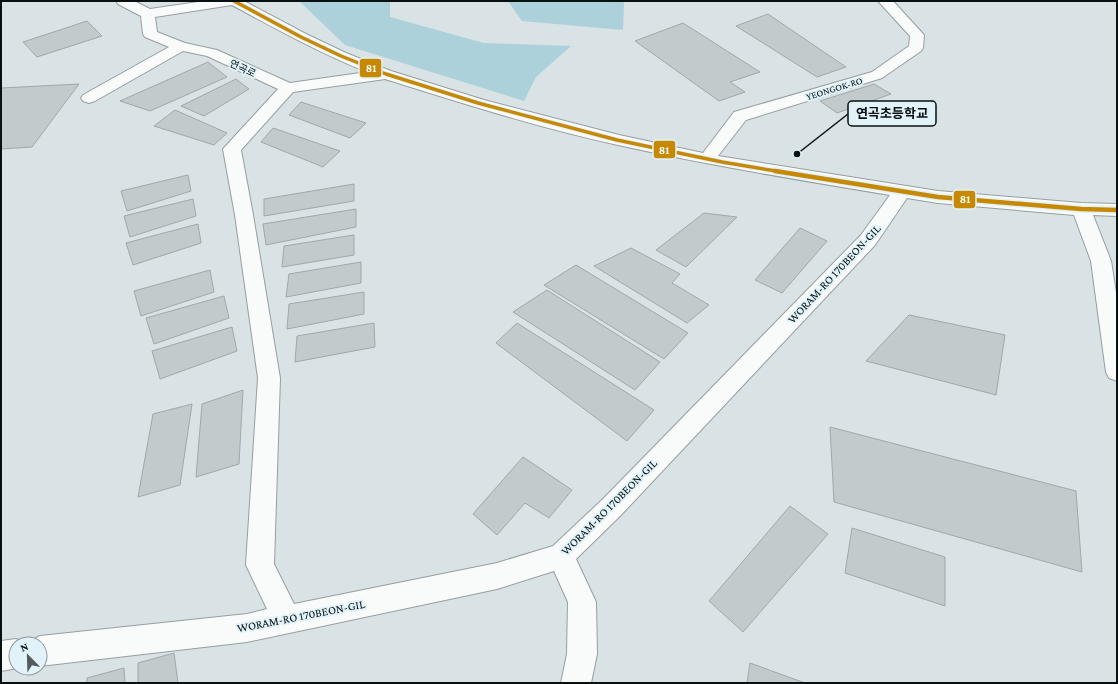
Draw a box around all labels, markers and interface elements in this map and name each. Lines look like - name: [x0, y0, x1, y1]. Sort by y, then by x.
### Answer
- street label: 연곡로: [228, 58, 258, 79]
- line badge: 81: [359, 58, 382, 78]
- text: 81: [366, 62, 376, 74]
- street label: YEONGOK-RO: [805, 75, 864, 102]
- callout: 연곡초등학교: [848, 101, 936, 126]
- text: 연곡초등학교: [856, 106, 928, 121]
- line badge: 81: [653, 140, 676, 159]
- text: 81: [659, 144, 669, 156]
- line badge: 81: [953, 190, 976, 209]
- text: 81: [960, 193, 970, 205]
- street label: WORAM-RO 170BEON-GIL: [785, 222, 883, 326]
- street label: WORAM-RO 170BEON-GIL: [558, 456, 660, 558]
- street label: WORAM-RO 170BEON-GIL: [236, 597, 366, 635]
- north arrow: [8, 636, 48, 676]
- text: N: [18, 640, 30, 654]

